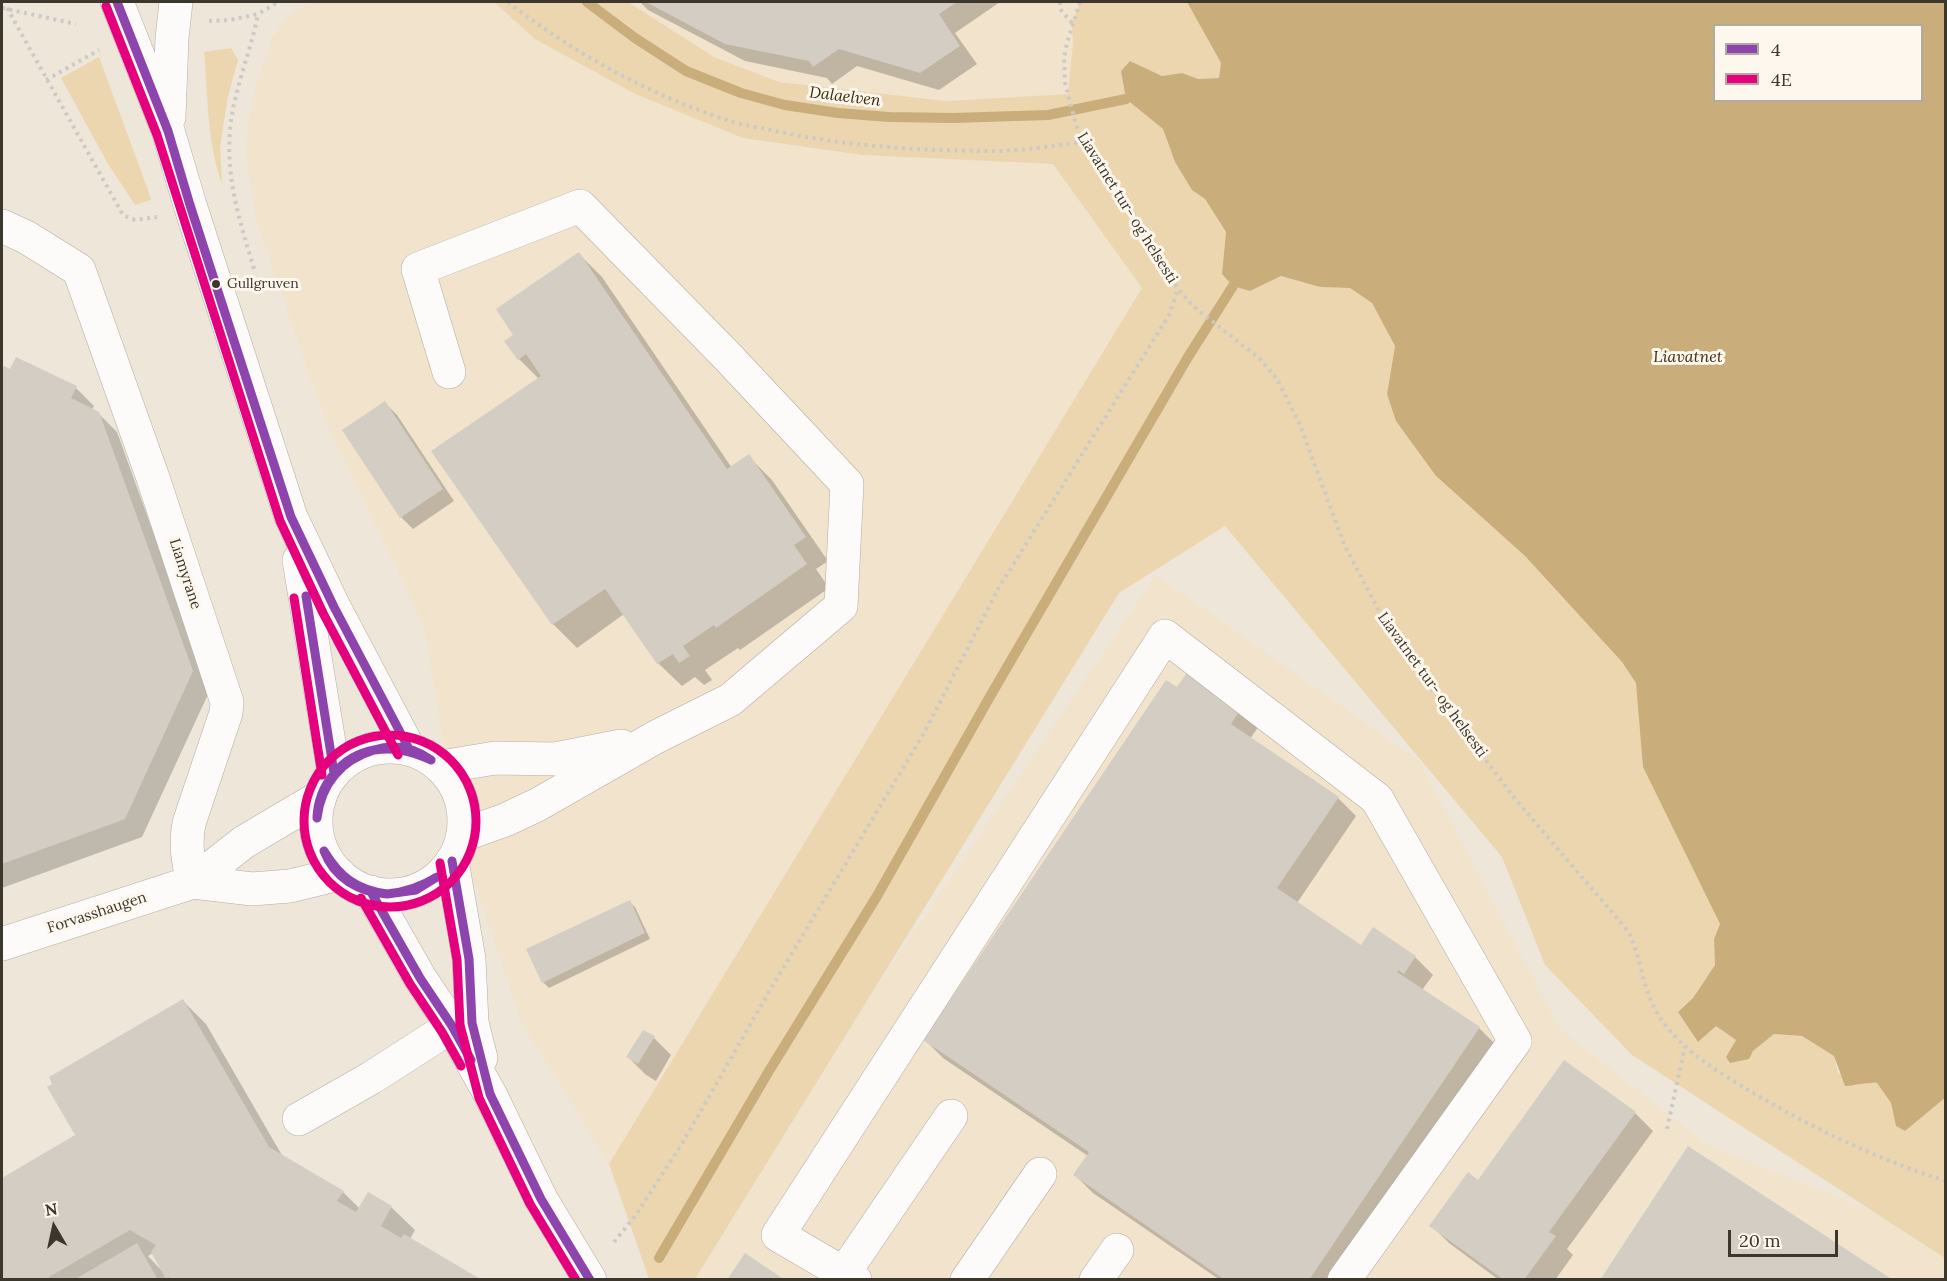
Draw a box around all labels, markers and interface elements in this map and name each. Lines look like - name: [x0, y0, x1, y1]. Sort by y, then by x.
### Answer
- legend: [1713, 24, 1923, 102]
- text: 4: [1771, 38, 1781, 61]
- text: 4E: [1771, 68, 1792, 91]
- water label: Dalaelven: [808, 83, 882, 111]
- street label: Liavatnet tur- og helsesti: [1073, 129, 1181, 287]
- place label: Gullgruven: [227, 276, 299, 292]
- marker: Gullgruven: [210, 278, 222, 290]
- water label: Liavatnet: [1653, 347, 1723, 367]
- street label: Liamyrane: [165, 536, 205, 612]
- street label: Liavatnet tur- og helsesti: [1373, 609, 1491, 761]
- street label: Forvasshaugen: [45, 888, 149, 938]
- north arrow: [24, 1197, 84, 1257]
- text: N: [44, 1198, 59, 1220]
- scale bar: [1731, 1218, 1840, 1256]
- text: 20 m: [1739, 1229, 1781, 1252]

